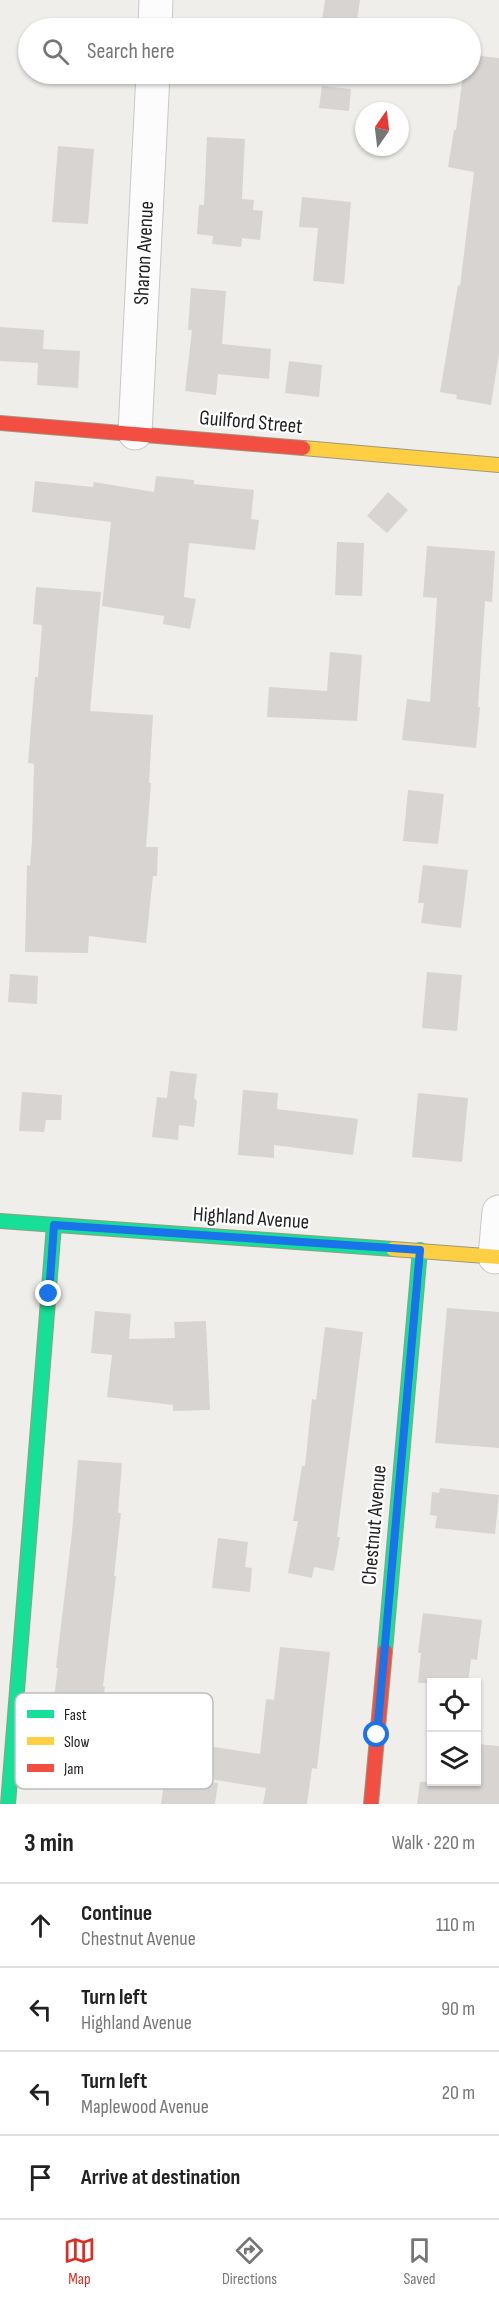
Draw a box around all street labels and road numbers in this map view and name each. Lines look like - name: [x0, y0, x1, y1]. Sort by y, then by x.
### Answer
- street label: Sharon Avenue: [129, 200, 159, 306]
- street label: Guilford Street: [198, 405, 304, 439]
- street label: Highland Avenue: [192, 1201, 310, 1235]
- street label: Chestnut Avenue: [356, 1464, 392, 1586]

